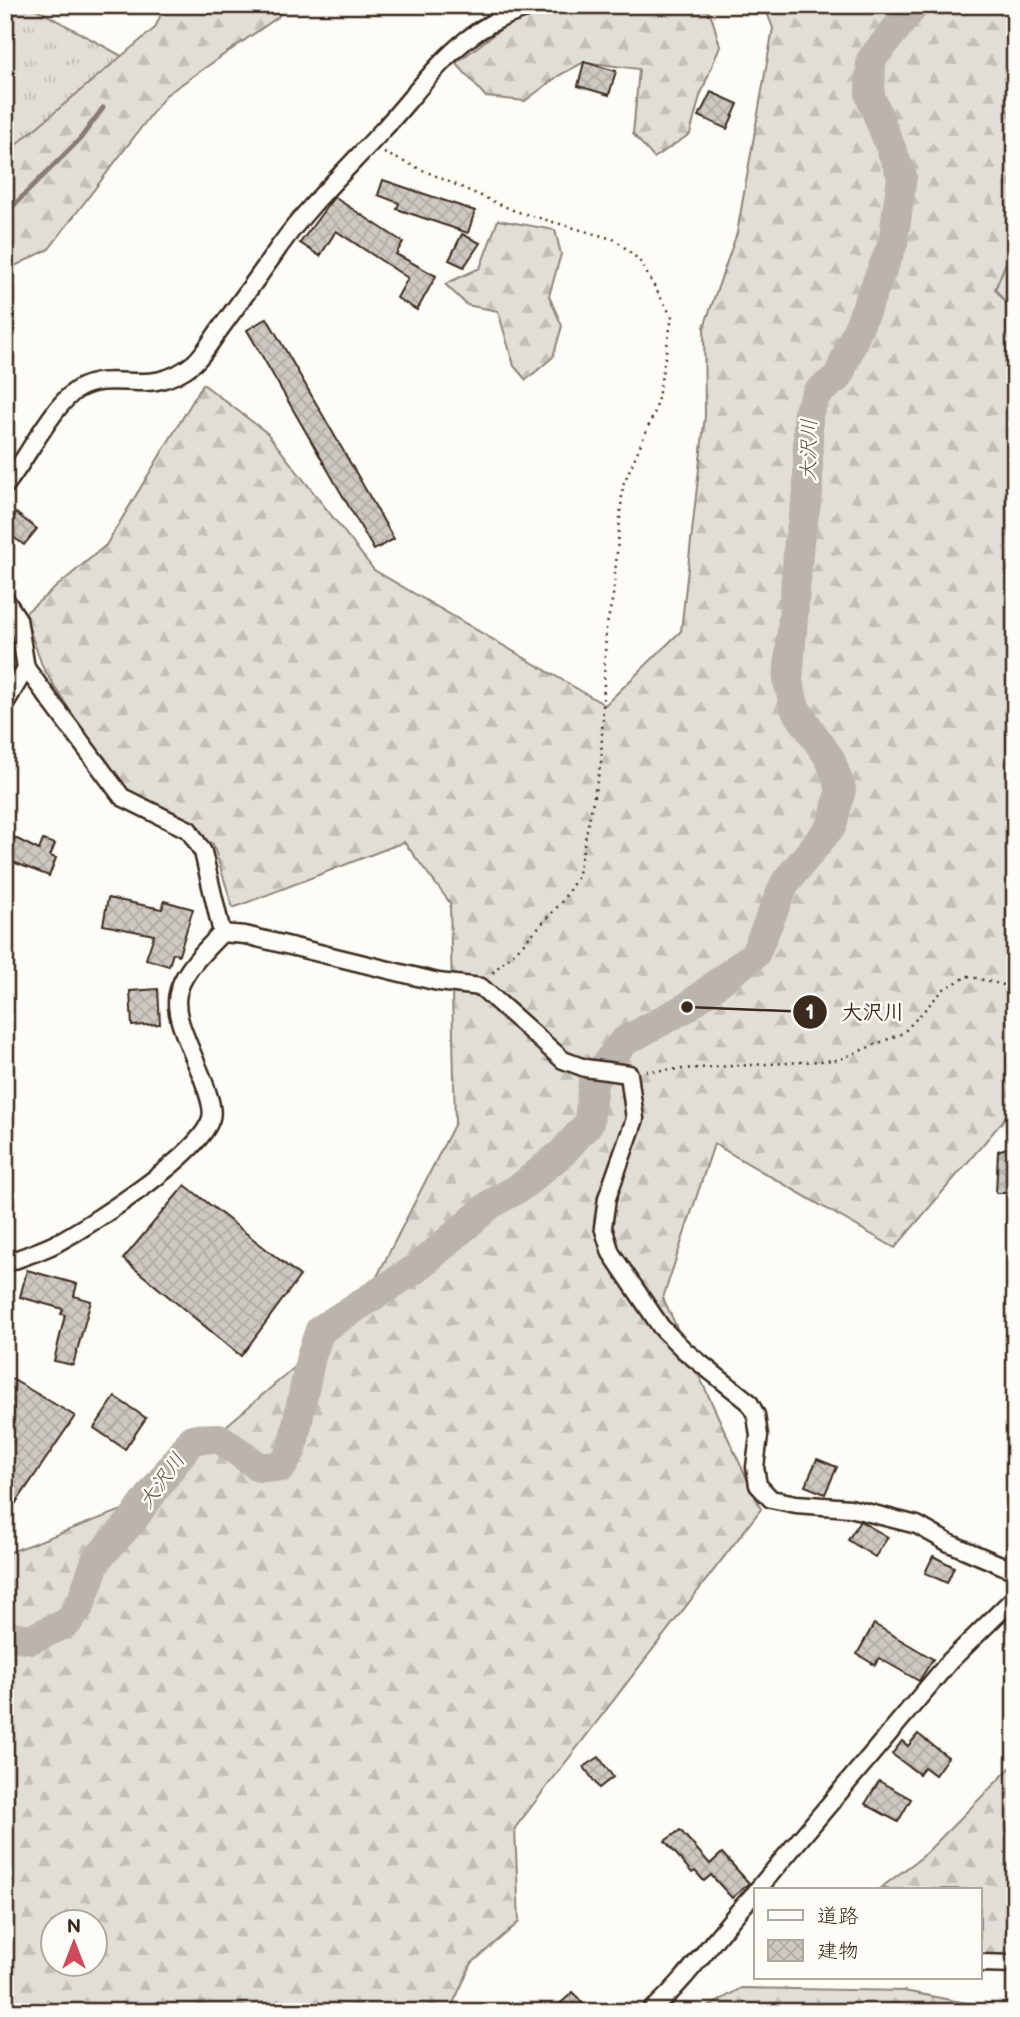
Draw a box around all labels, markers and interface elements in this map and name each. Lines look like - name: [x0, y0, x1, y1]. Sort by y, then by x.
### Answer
- water label: 大沢川: [796, 418, 822, 482]
- callout: 大沢川: [793, 991, 919, 1033]
- text: 1: [806, 1000, 814, 1025]
- text: 大沢川: [842, 1000, 905, 1025]
- water label: 大沢川: [133, 1448, 191, 1514]
- legend: [754, 1888, 982, 1979]
- text: 道路: [817, 1904, 859, 1929]
- north arrow: [38, 1909, 108, 1979]
- text: N: [67, 1916, 81, 1939]
- text: 建物: [817, 1939, 859, 1964]

